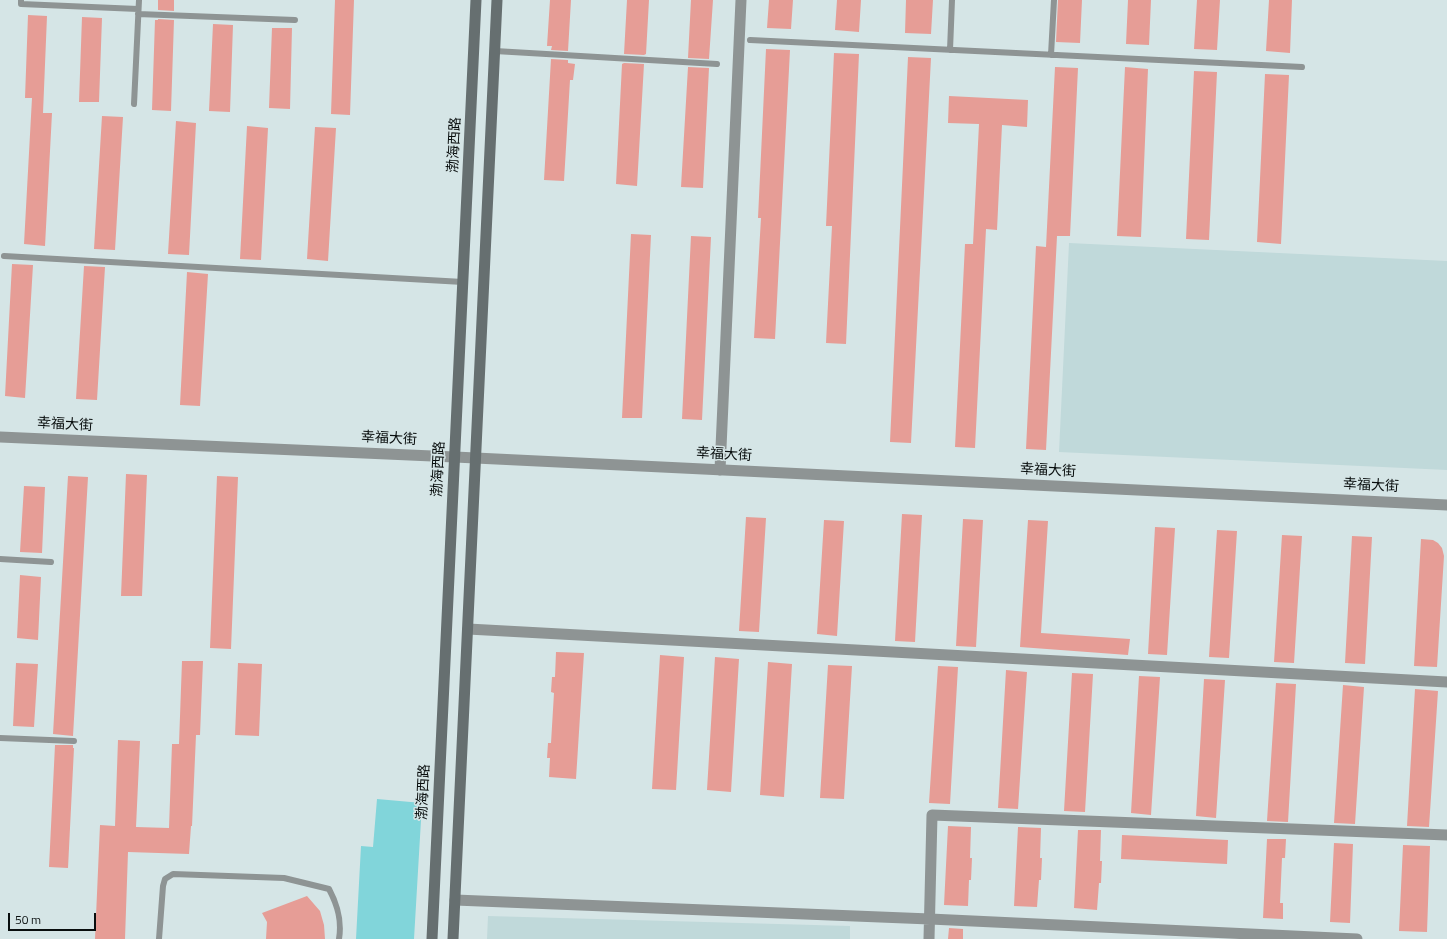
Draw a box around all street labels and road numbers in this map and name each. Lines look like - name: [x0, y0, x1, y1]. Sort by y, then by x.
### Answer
- street label: 渤海西路: [445, 117, 465, 173]
- street label: 幸福大街: [37, 415, 93, 435]
- street label: 幸福大街: [361, 429, 417, 449]
- street label: 渤海西路: [429, 441, 449, 497]
- street label: 幸福大街: [696, 445, 752, 465]
- street label: 幸福大街: [1020, 461, 1076, 481]
- street label: 幸福大街: [1343, 476, 1399, 496]
- street label: 渤海西路: [414, 764, 434, 820]

